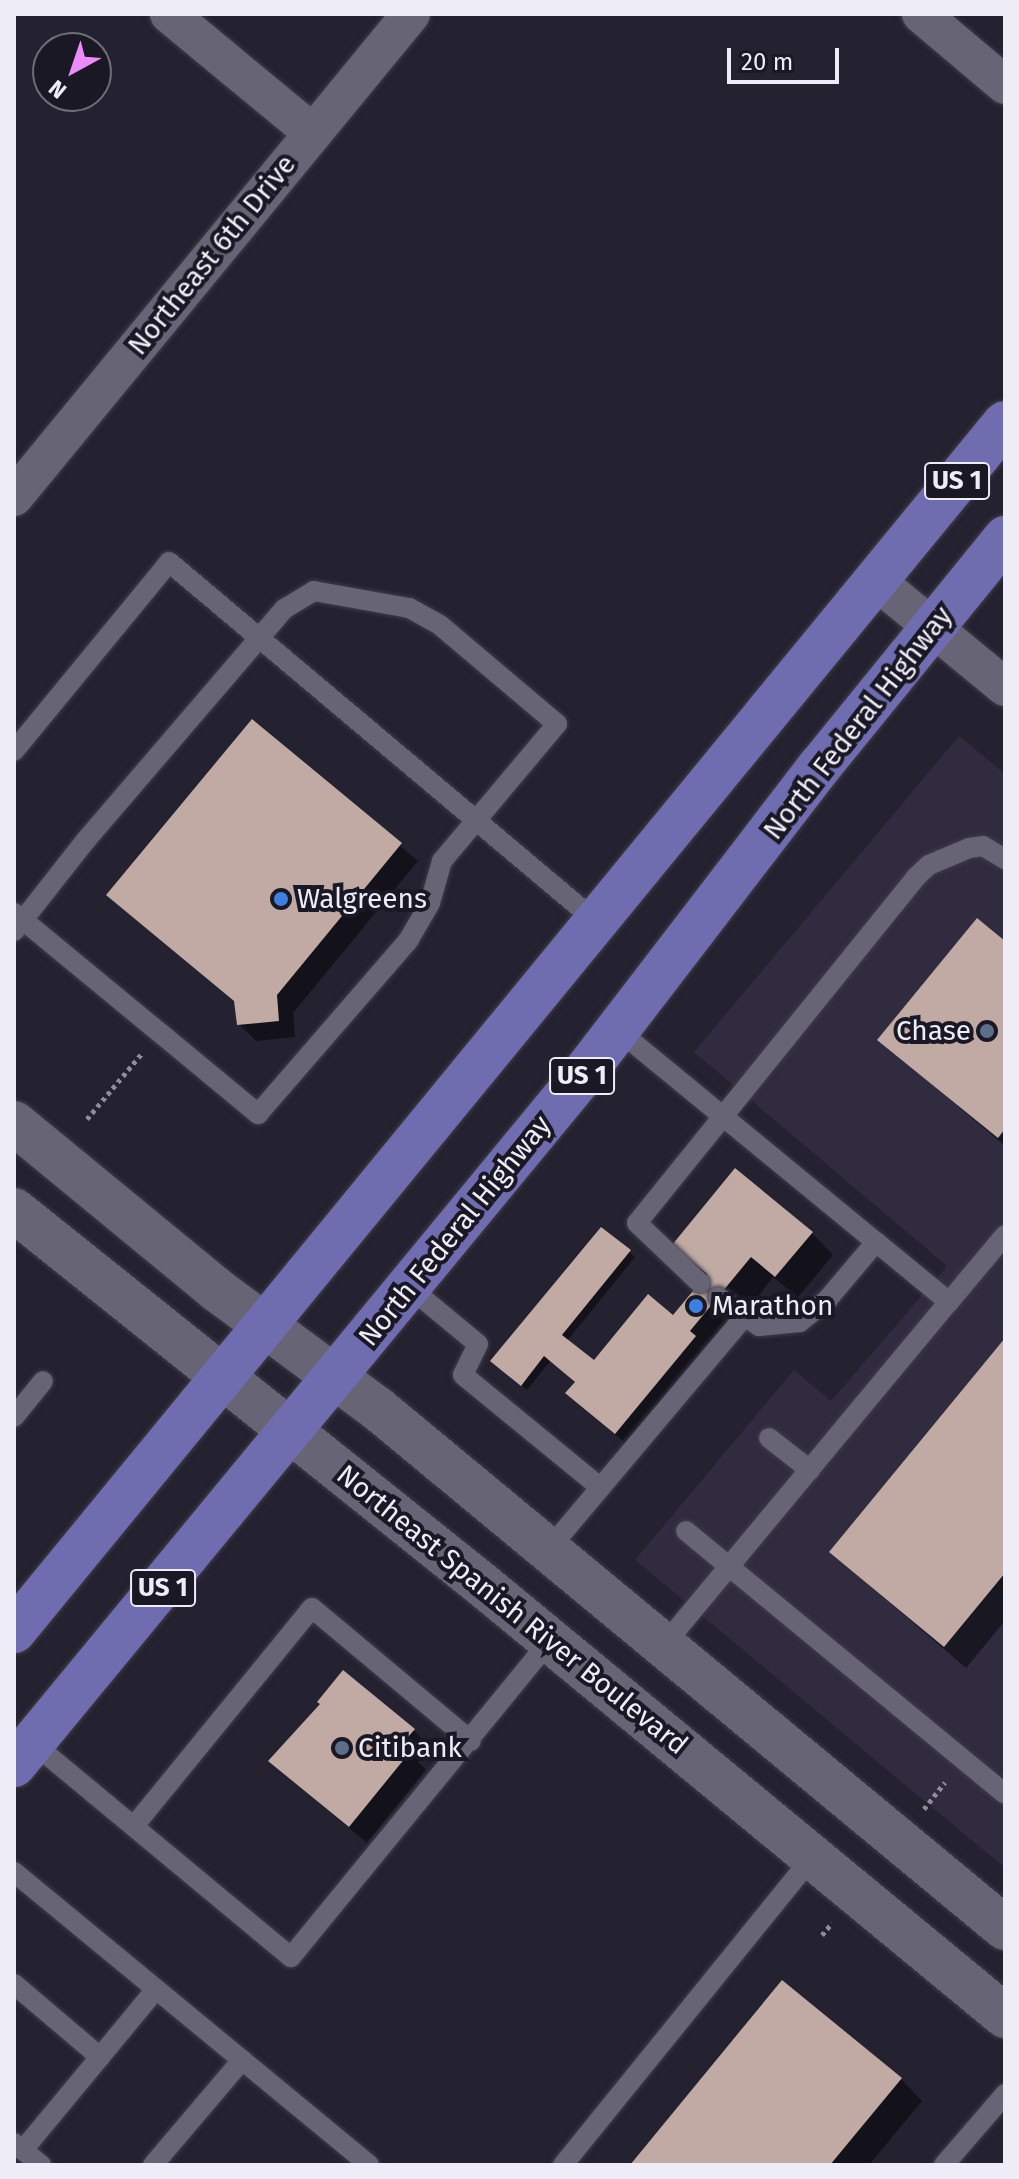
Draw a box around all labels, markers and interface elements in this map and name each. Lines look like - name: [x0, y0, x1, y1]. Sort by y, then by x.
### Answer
- north arrow: [32, 32, 112, 112]
- scale bar: [731, 32, 843, 82]
- text: 20 m: [741, 48, 793, 76]
- text: N: [43, 74, 72, 104]
- street label: Northeast 6th Drive: [121, 148, 303, 362]
- road number: US 1: [923, 459, 991, 503]
- street label: North Federal Highway: [756, 600, 960, 846]
- place label: Walgreens: [297, 882, 427, 916]
- marker: Walgreens: [272, 890, 290, 908]
- place label: Chase: [896, 1014, 971, 1048]
- marker: Chase: [978, 1022, 996, 1040]
- road number: US 1: [548, 1054, 616, 1098]
- street label: North Federal Highway: [352, 1109, 558, 1353]
- place label: Marathon: [712, 1289, 833, 1323]
- marker: Marathon: [687, 1297, 705, 1315]
- street label: Northeast Spanish River Boulevard: [330, 1458, 694, 1762]
- road number: US 1: [129, 1566, 197, 1610]
- place label: Citibank: [358, 1731, 462, 1765]
- marker: Citibank: [333, 1739, 351, 1757]

